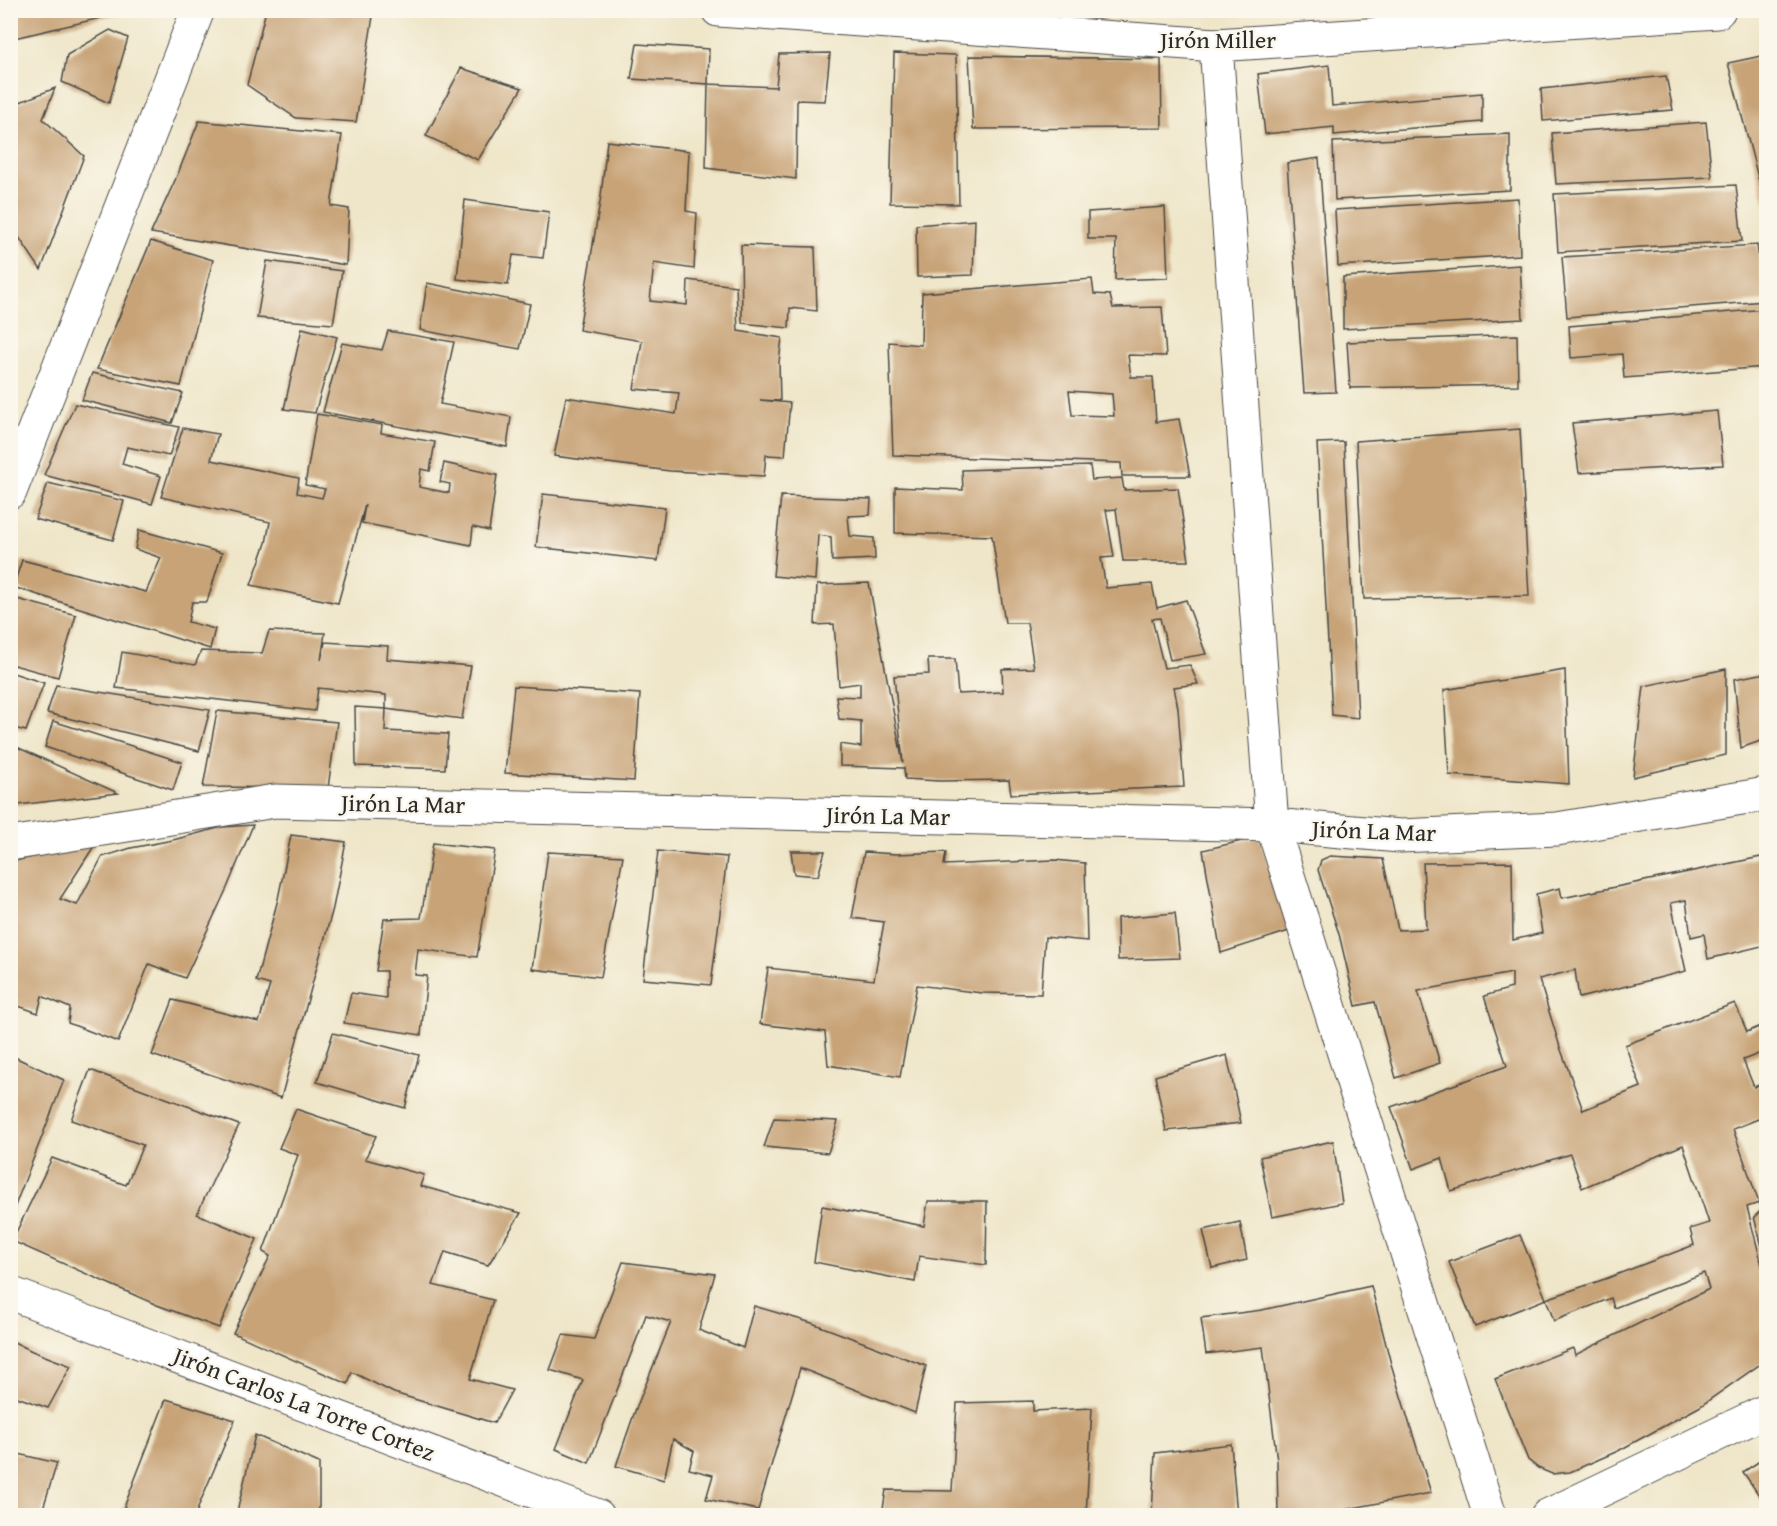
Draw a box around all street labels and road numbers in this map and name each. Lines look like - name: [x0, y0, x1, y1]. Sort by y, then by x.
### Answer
- street label: Jirón Miller: [1157, 22, 1276, 57]
- street label: Jirón La Mar: [337, 785, 466, 822]
- street label: Jirón La Mar: [822, 797, 951, 834]
- street label: Jirón La Mar: [1308, 811, 1437, 850]
- street label: Jirón Carlos La Torre Cortez: [165, 1336, 440, 1470]

